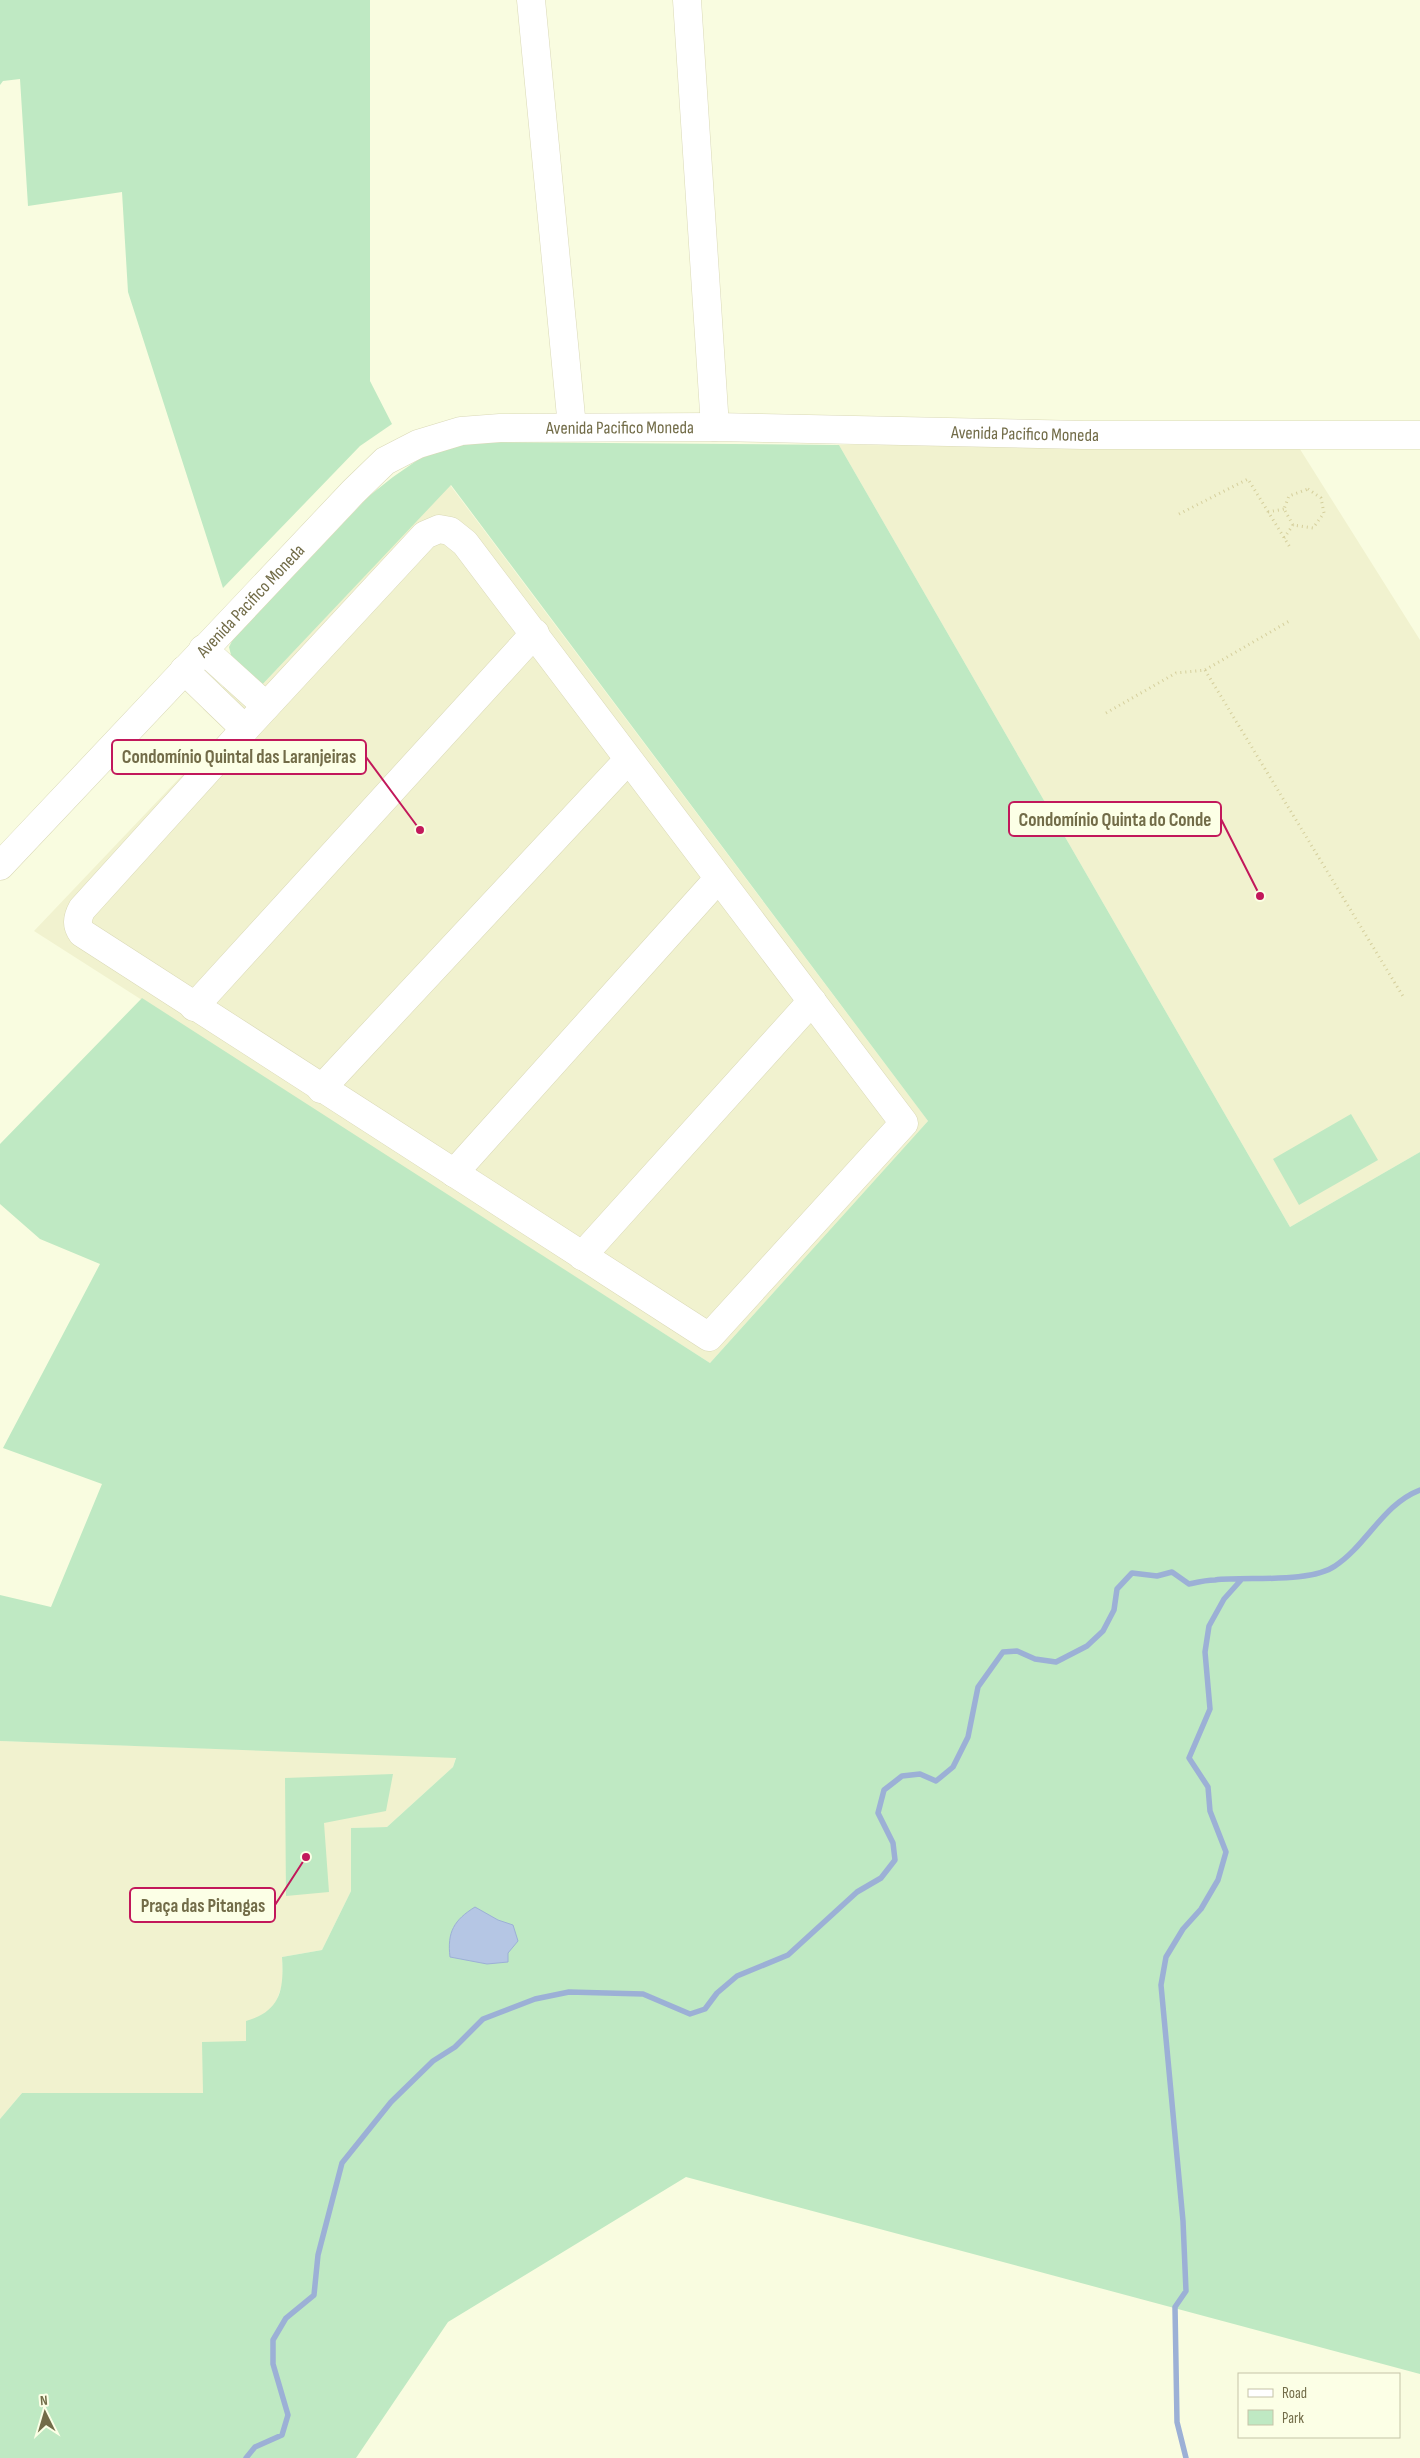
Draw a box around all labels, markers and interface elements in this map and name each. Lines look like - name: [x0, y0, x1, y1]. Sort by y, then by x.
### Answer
- street label: Avenida Pacifico Moneda: [545, 417, 694, 438]
- street label: Avenida Pacifico Moneda: [950, 422, 1099, 446]
- street label: Avenida Pacifico Moneda: [191, 540, 309, 662]
- callout: Condomínio Quintal das Laranjeiras: [112, 740, 366, 774]
- text: Condomínio Quintal das Laranjeiras: [122, 746, 356, 769]
- callout: Condomínio Quinta do Conde: [1009, 802, 1221, 836]
- text: Condomínio Quinta do Conde: [1019, 809, 1211, 832]
- callout: Praça das Pitangas: [130, 1888, 275, 1922]
- text: Praça das Pitangas: [141, 1895, 265, 1918]
- legend: [1238, 2373, 1400, 2438]
- text: Road: [1282, 2384, 1307, 2403]
- north arrow: [20, 2388, 70, 2438]
- text: N: [39, 2392, 48, 2409]
- text: Park: [1282, 2409, 1304, 2428]

